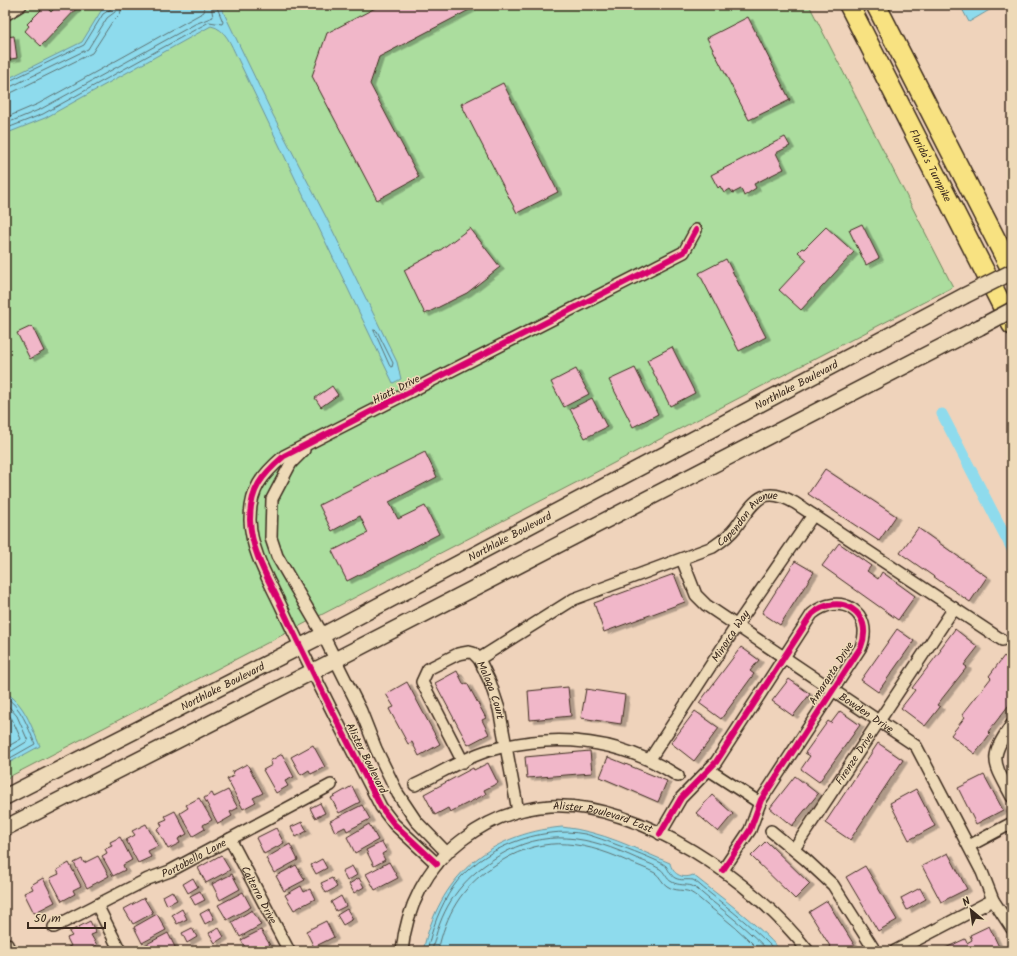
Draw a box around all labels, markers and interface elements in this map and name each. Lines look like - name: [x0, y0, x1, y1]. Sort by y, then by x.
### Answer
- street label: Florida's Turnpike: [904, 126, 956, 206]
- street label: Northlake Boulevard: [751, 356, 842, 415]
- street label: Hiatt Drive: [370, 370, 423, 409]
- street label: Capendon Avenue: [713, 487, 779, 552]
- street label: Northlake Boulevard: [465, 507, 556, 567]
- street label: Minorca Way: [707, 606, 755, 666]
- street label: Amaranta Drive: [805, 638, 859, 709]
- street label: Northlake Boulevard: [178, 658, 269, 716]
- street label: Malaga Court: [471, 658, 509, 722]
- street label: Bowden Drive: [835, 688, 897, 739]
- street label: Alister Boulevard: [340, 720, 392, 798]
- street label: Firenze Drive: [831, 729, 879, 789]
- street label: Alister Boulevard East: [553, 798, 656, 839]
- street label: Portobello Lane: [159, 834, 230, 883]
- street label: Calterra Drive: [236, 863, 281, 928]
- north arrow: [951, 890, 991, 930]
- text: N: [959, 893, 974, 912]
- scale bar: [28, 904, 105, 930]
- text: 50 m: [34, 909, 61, 928]

